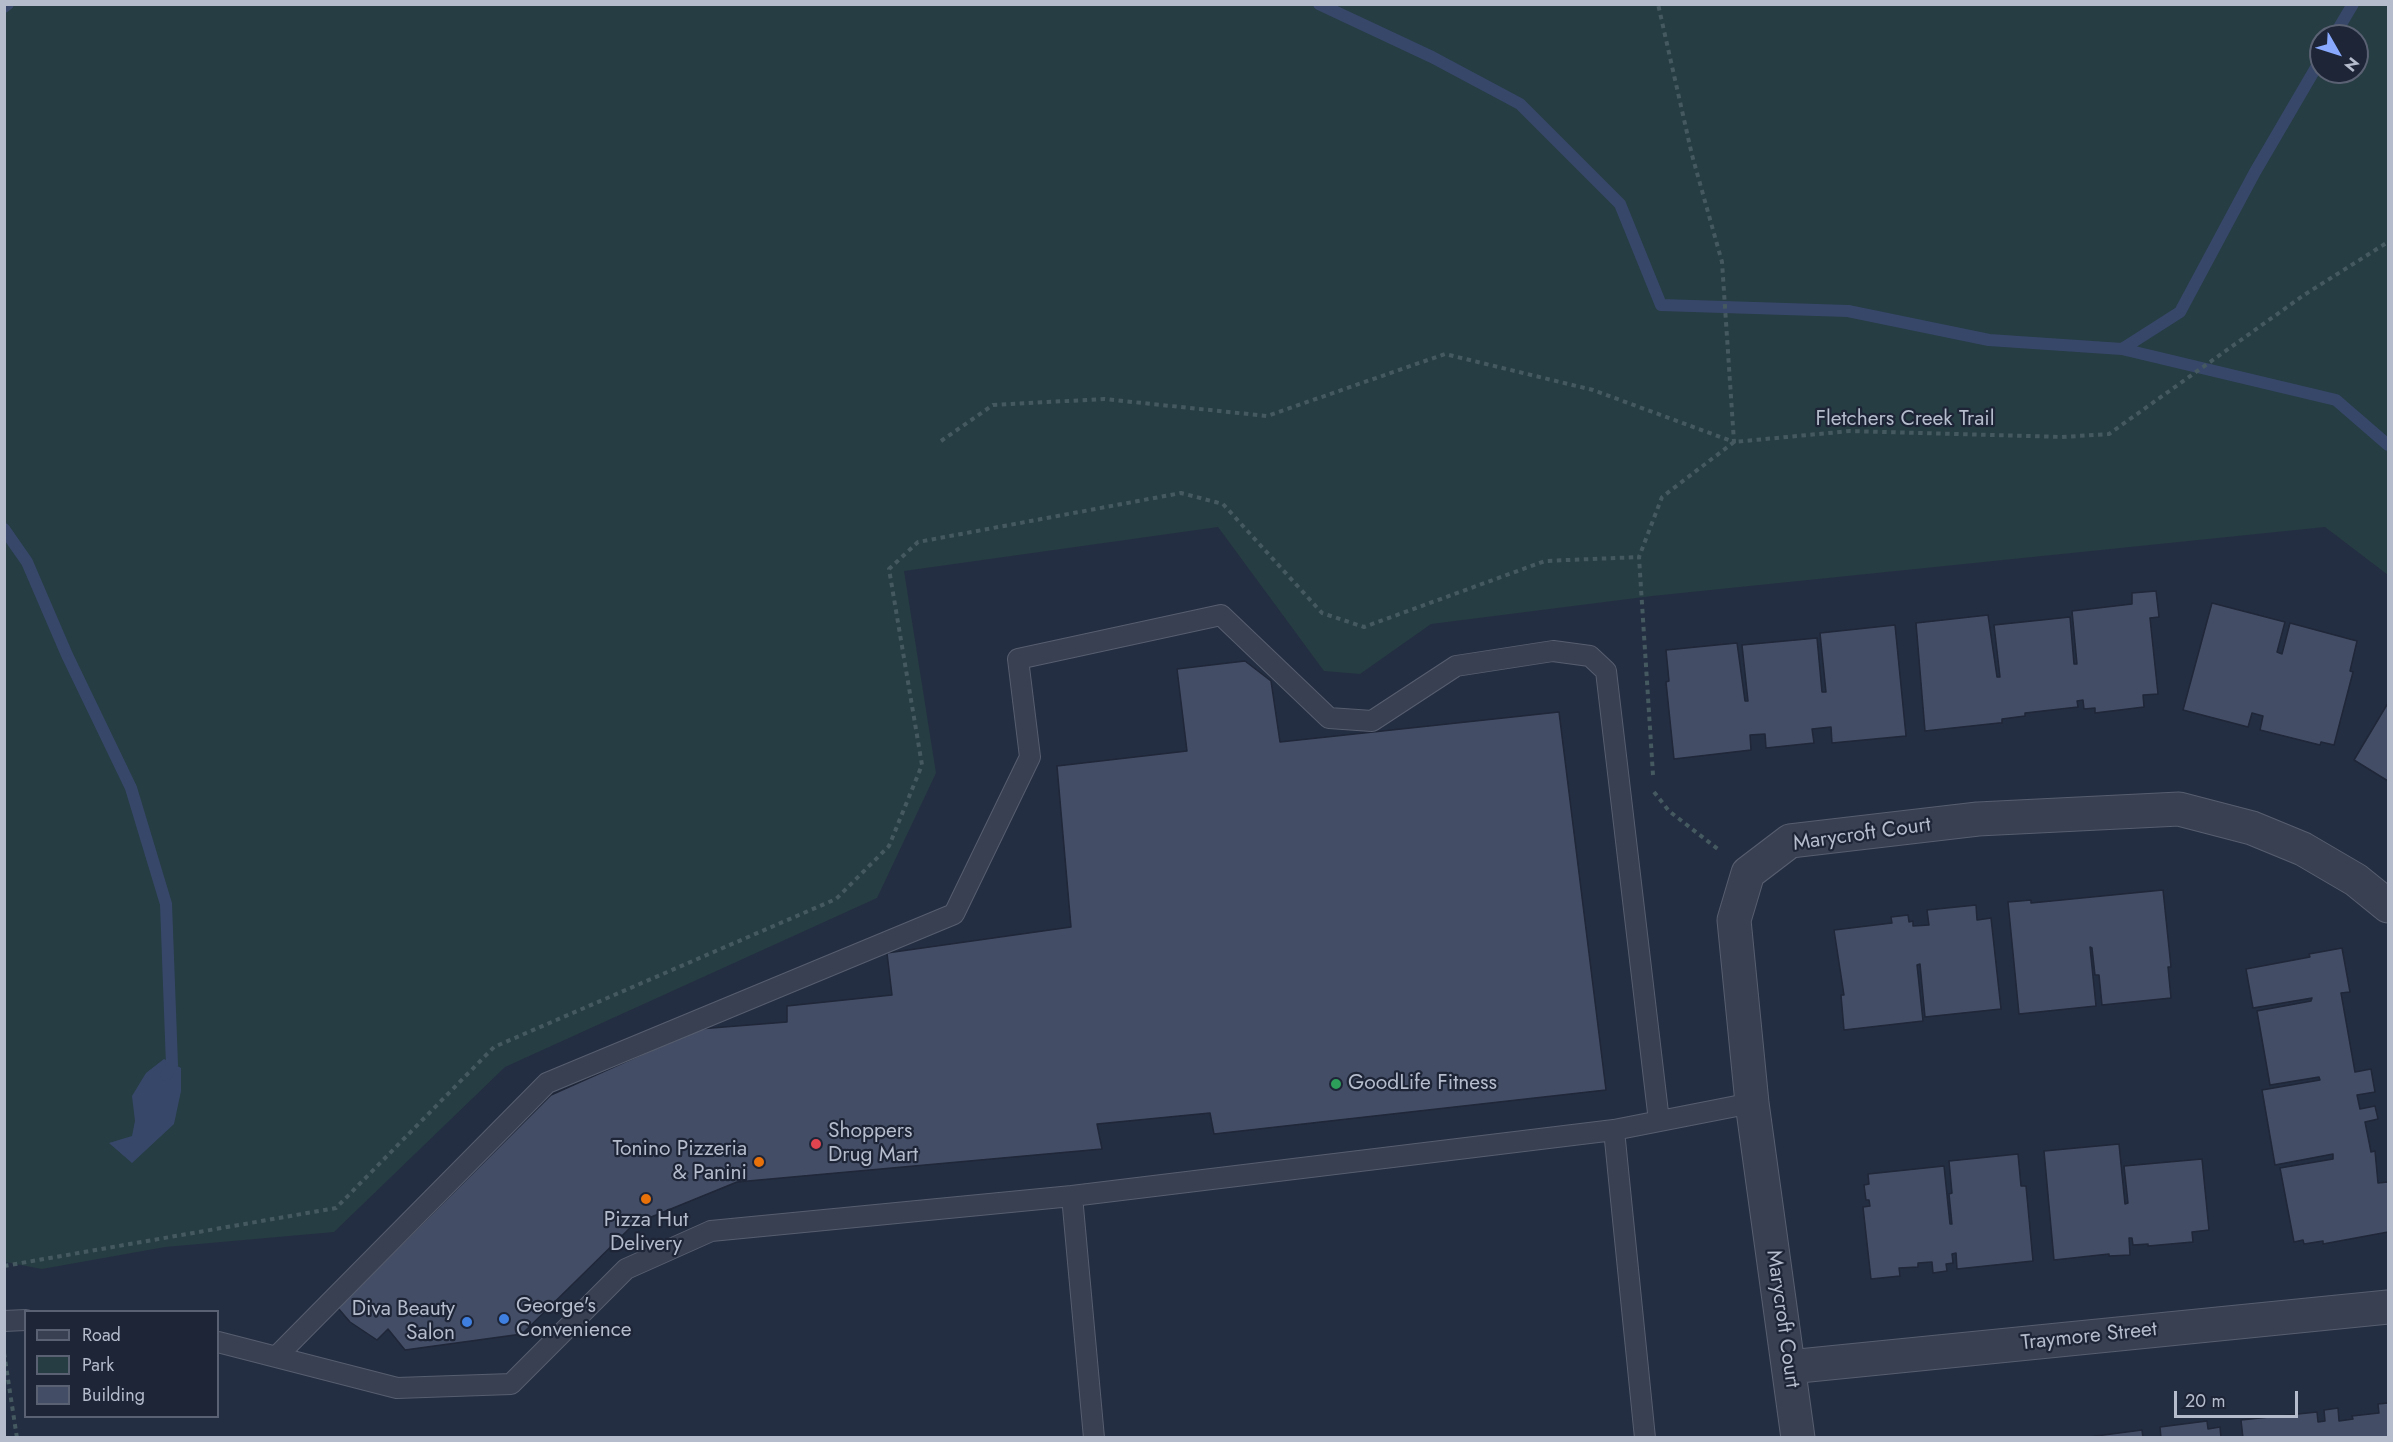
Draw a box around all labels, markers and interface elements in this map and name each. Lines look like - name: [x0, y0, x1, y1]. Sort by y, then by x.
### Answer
- north arrow: [2309, 24, 2369, 84]
- text: N: [2339, 52, 2365, 77]
- street label: Fletchers Creek Trail: [1815, 407, 1995, 433]
- street label: Marycroft Court: [1792, 813, 1932, 857]
- place label: GoodLife Fitness: [1348, 1071, 1497, 1097]
- marker: GoodLife Fitness: [1329, 1077, 1343, 1091]
- place label: Shoppers Drug Mart: [828, 1119, 918, 1169]
- place label: Tonino Pizzeria & Panini: [612, 1137, 747, 1187]
- marker: Shoppers Drug Mart: [809, 1137, 823, 1151]
- marker: Tonino Pizzeria & Panini: [752, 1155, 766, 1169]
- marker: Pizza Hut Delivery: [639, 1192, 653, 1206]
- place label: Pizza Hut Delivery: [604, 1208, 688, 1258]
- street label: Marycroft Court: [1760, 1249, 1804, 1389]
- place label: George's Convenience: [516, 1294, 632, 1344]
- place label: Diva Beauty Salon: [352, 1297, 455, 1347]
- legend: [24, 1310, 219, 1418]
- marker: George's Convenience: [497, 1312, 511, 1326]
- marker: Diva Beauty Salon: [460, 1315, 474, 1329]
- street label: Traymore Street: [2020, 1317, 2158, 1357]
- text: Road: [82, 1322, 121, 1348]
- text: Park: [82, 1352, 114, 1378]
- scale bar: [2177, 1379, 2302, 1417]
- text: Building: [82, 1382, 145, 1408]
- text: 20 m: [2185, 1388, 2225, 1414]

